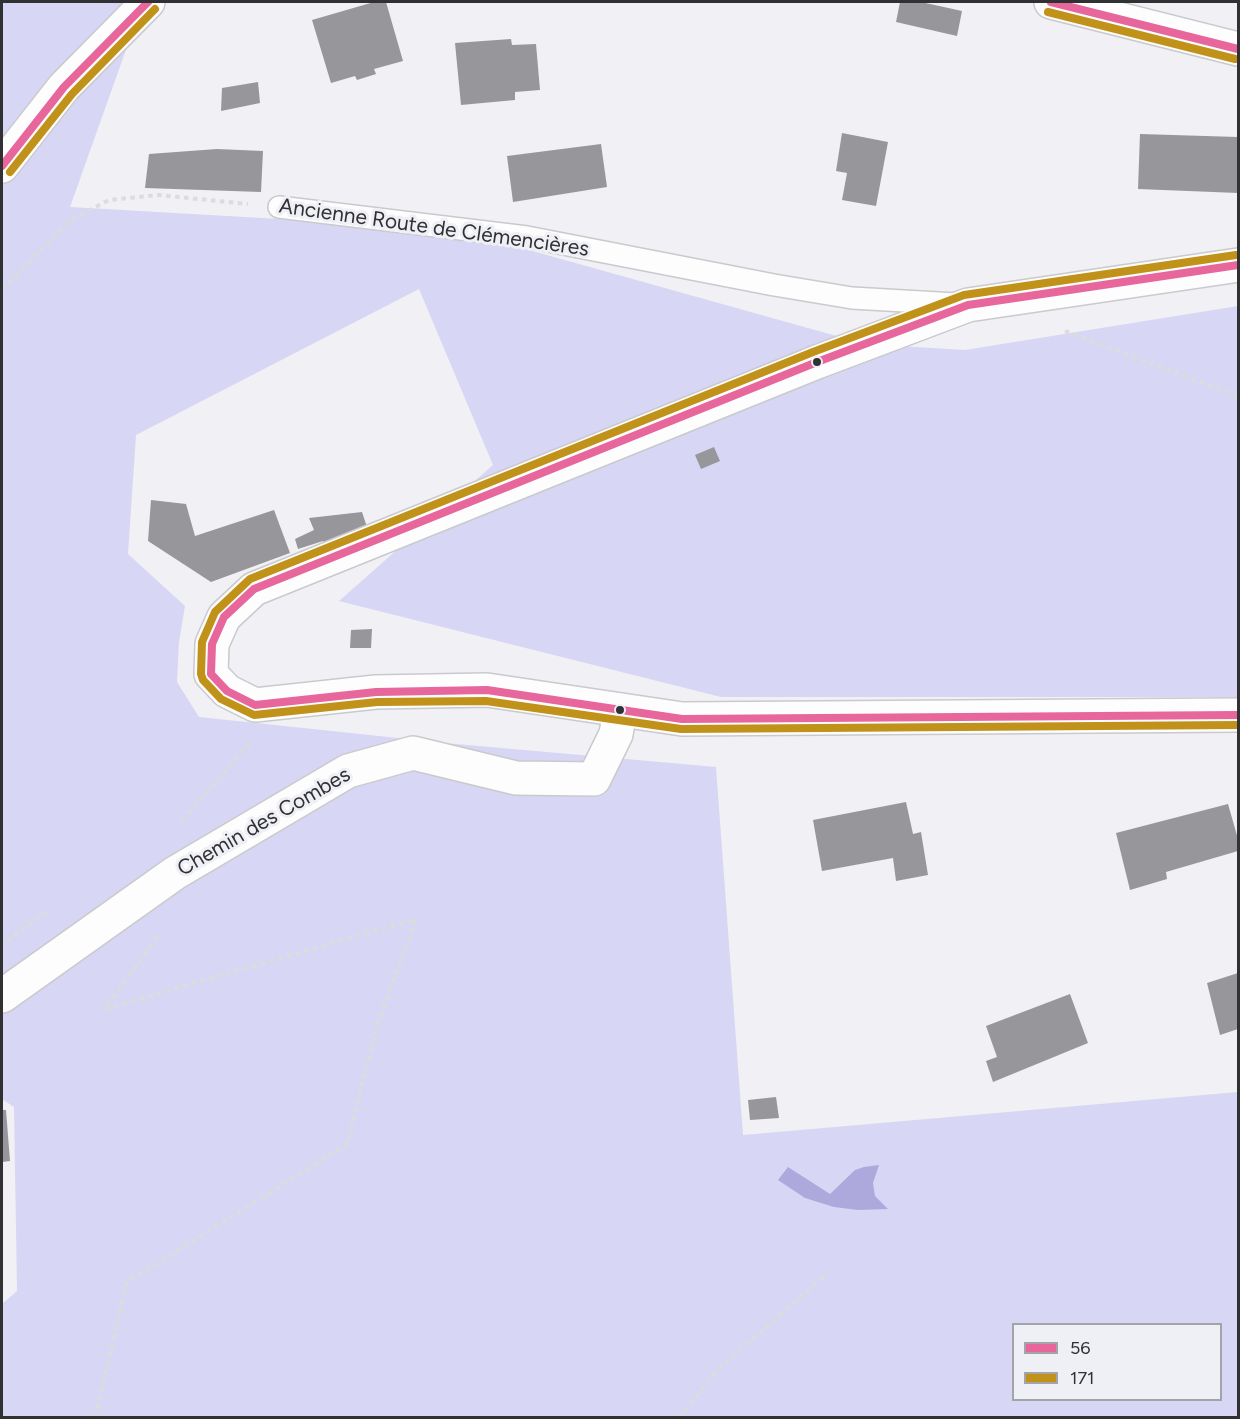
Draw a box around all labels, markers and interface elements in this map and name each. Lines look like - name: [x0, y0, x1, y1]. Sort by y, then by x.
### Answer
- street label: Ancienne Route de Clémencières: [277, 194, 591, 262]
- unlabelled marker: [811, 356, 823, 368]
- unlabelled marker: [614, 704, 626, 716]
- street label: Chemin des Combes: [173, 762, 355, 882]
- legend: [1012, 1323, 1222, 1401]
- text: 56: [1070, 1337, 1091, 1359]
- text: 171: [1070, 1367, 1095, 1389]

